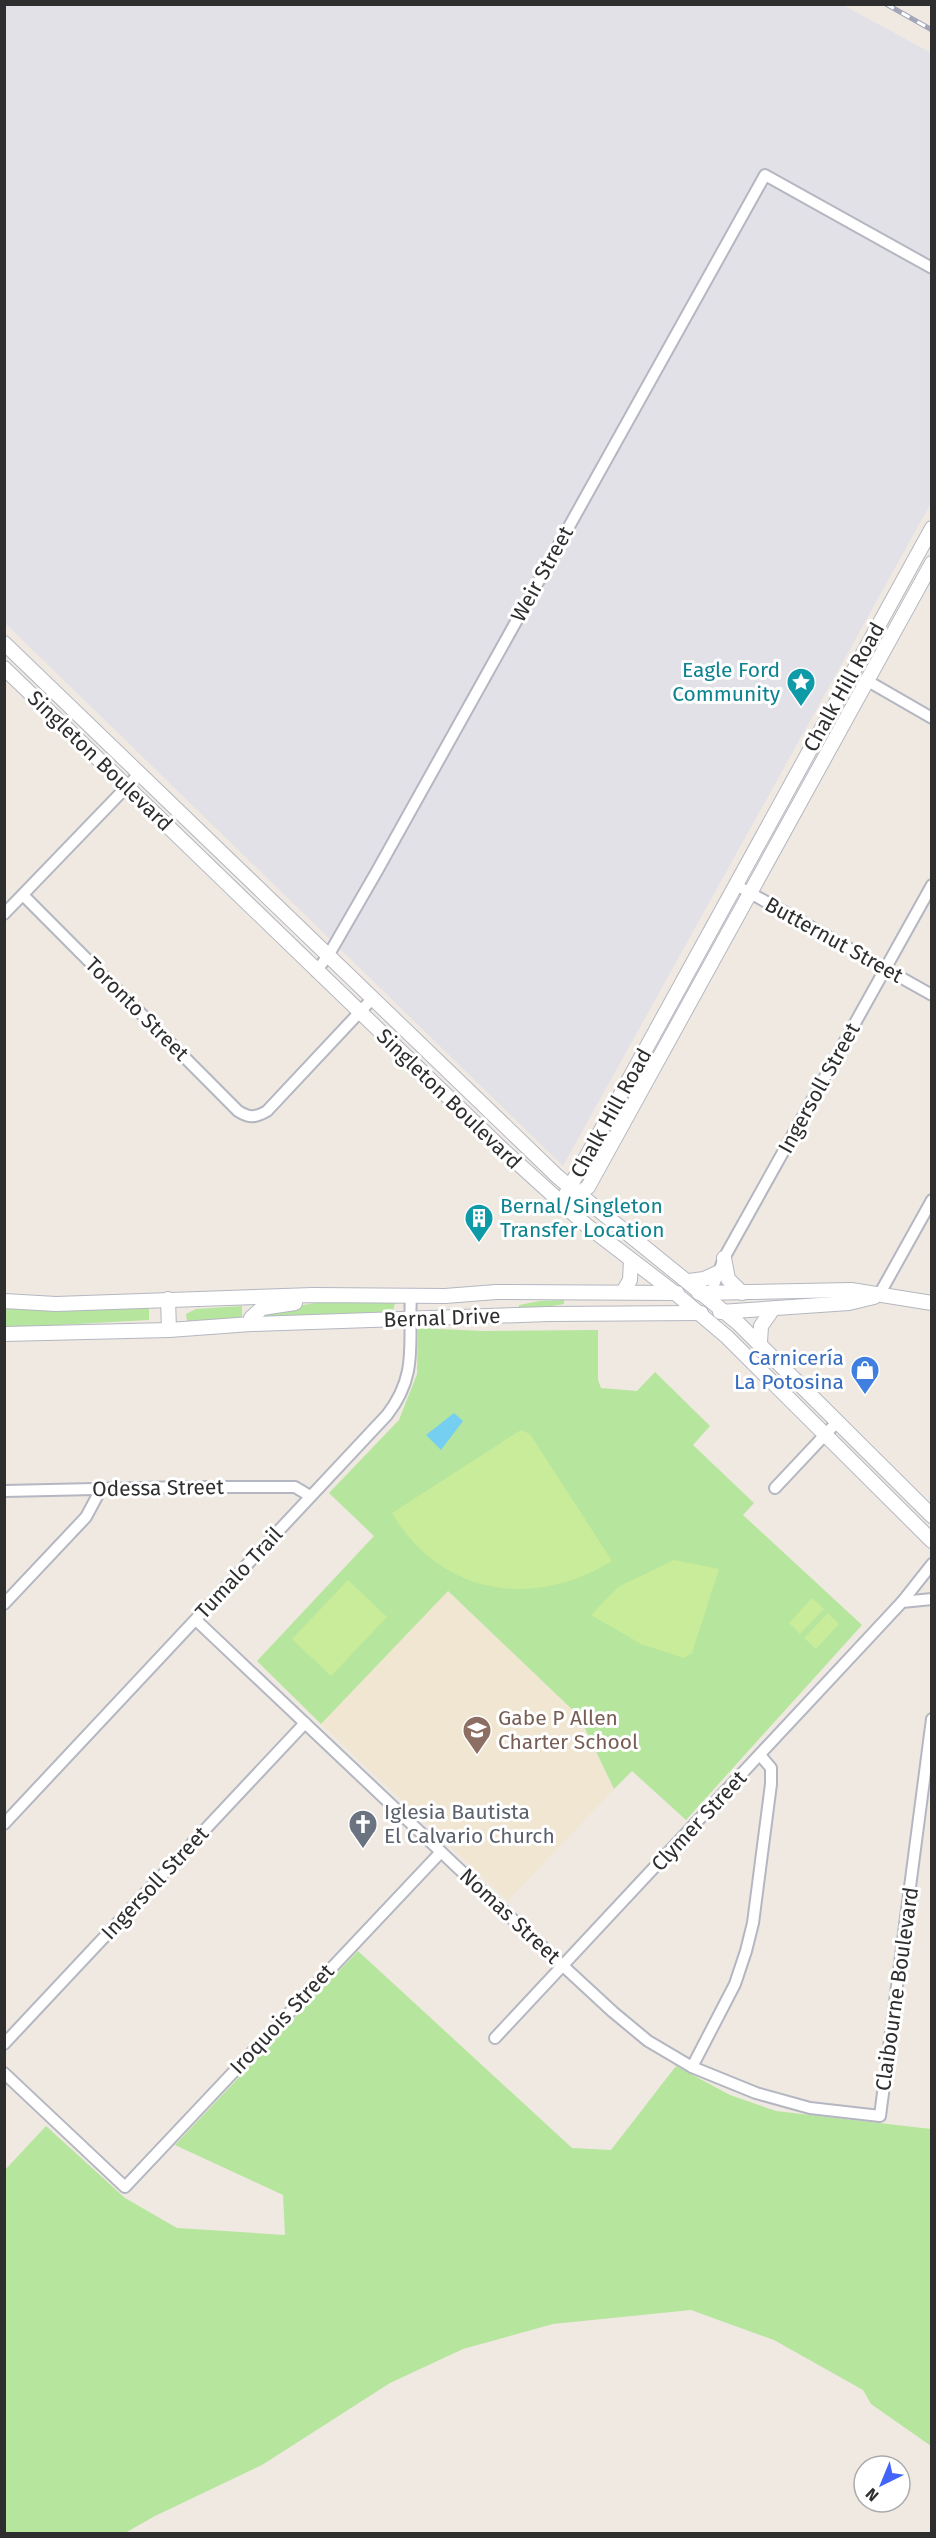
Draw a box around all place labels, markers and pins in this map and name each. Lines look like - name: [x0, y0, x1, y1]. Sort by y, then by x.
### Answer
- place label: Eagle Ford Community: [672, 657, 781, 707]
- place icon: Eagle Ford Community: [785, 666, 817, 708]
- place label: Bernal/Singleton Transfer Location: [500, 1193, 665, 1243]
- building icon: Bernal/Singleton Transfer Location: [463, 1202, 495, 1244]
- place label: Carnicería La Potosina: [734, 1345, 844, 1395]
- shop icon: Carnicería La Potosina: [849, 1354, 881, 1396]
- place label: Gabe P Allen Charter School: [498, 1705, 638, 1755]
- school or university icon: Gabe P Allen Charter School: [461, 1714, 493, 1756]
- place label: Iglesia Bautista El Calvario Church: [384, 1799, 555, 1849]
- church icon: Iglesia Bautista El Calvario Church: [347, 1808, 379, 1850]

